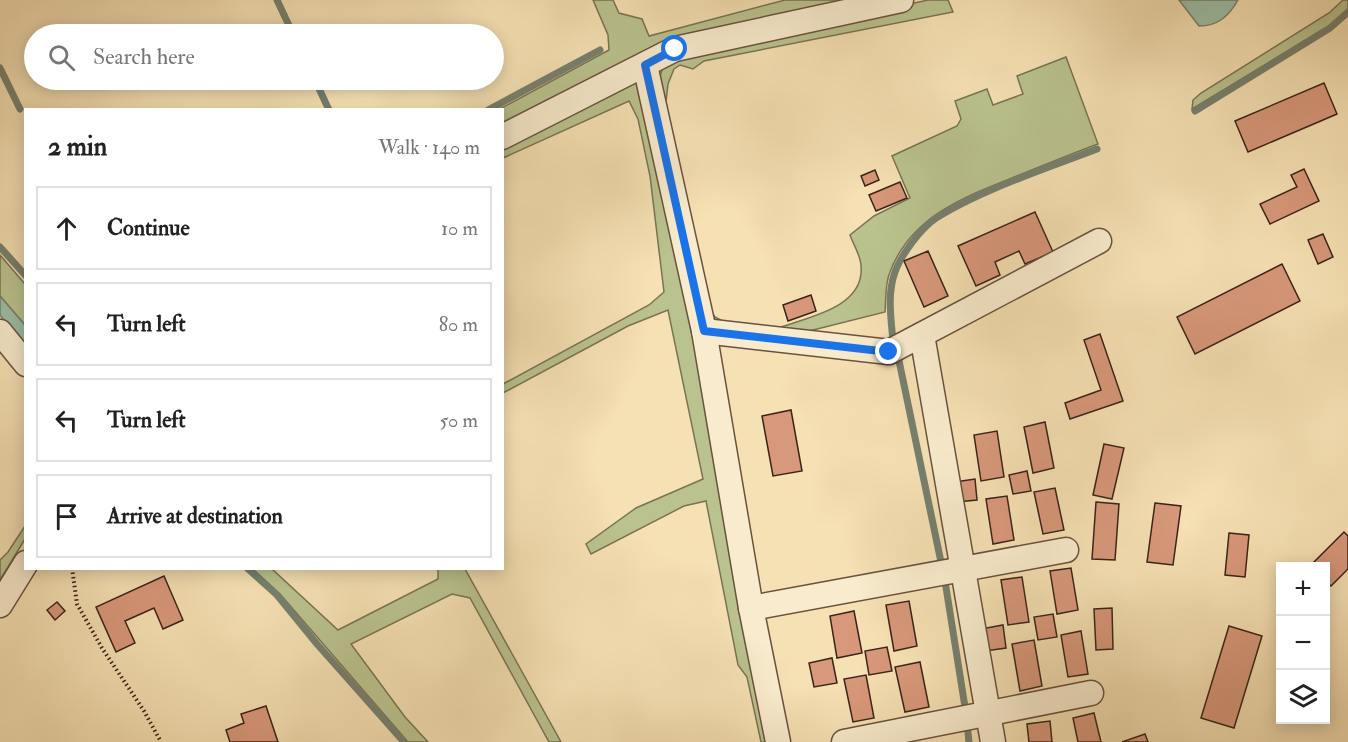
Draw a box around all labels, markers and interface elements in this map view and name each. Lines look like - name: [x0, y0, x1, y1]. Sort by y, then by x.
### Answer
- search box: [24, 24, 504, 90]
- route start: [661, 35, 687, 61]
- icon: search: [45, 41, 78, 74]
- text: Search here: [93, 43, 195, 71]
- text: 2 min: [48, 131, 107, 163]
- text: Walk · 140 m: [378, 135, 480, 160]
- icon: ahead: [50, 212, 83, 245]
- text: Continue: [107, 214, 190, 242]
- text: 10 m: [441, 216, 478, 241]
- icon: left: [50, 308, 83, 341]
- text: Turn left: [107, 310, 186, 338]
- text: 80 m: [439, 312, 478, 337]
- route end: [875, 338, 901, 364]
- icon: left: [50, 404, 83, 437]
- text: Turn left: [107, 406, 186, 434]
- text: 50 m: [439, 408, 478, 433]
- icon: arrive: [50, 500, 83, 533]
- text: Arrive at destination: [107, 502, 283, 530]
- map controls: [1276, 562, 1330, 724]
- button: +: [1276, 562, 1330, 616]
- button: −: [1276, 616, 1330, 670]
- button: layers: [1276, 670, 1330, 724]

